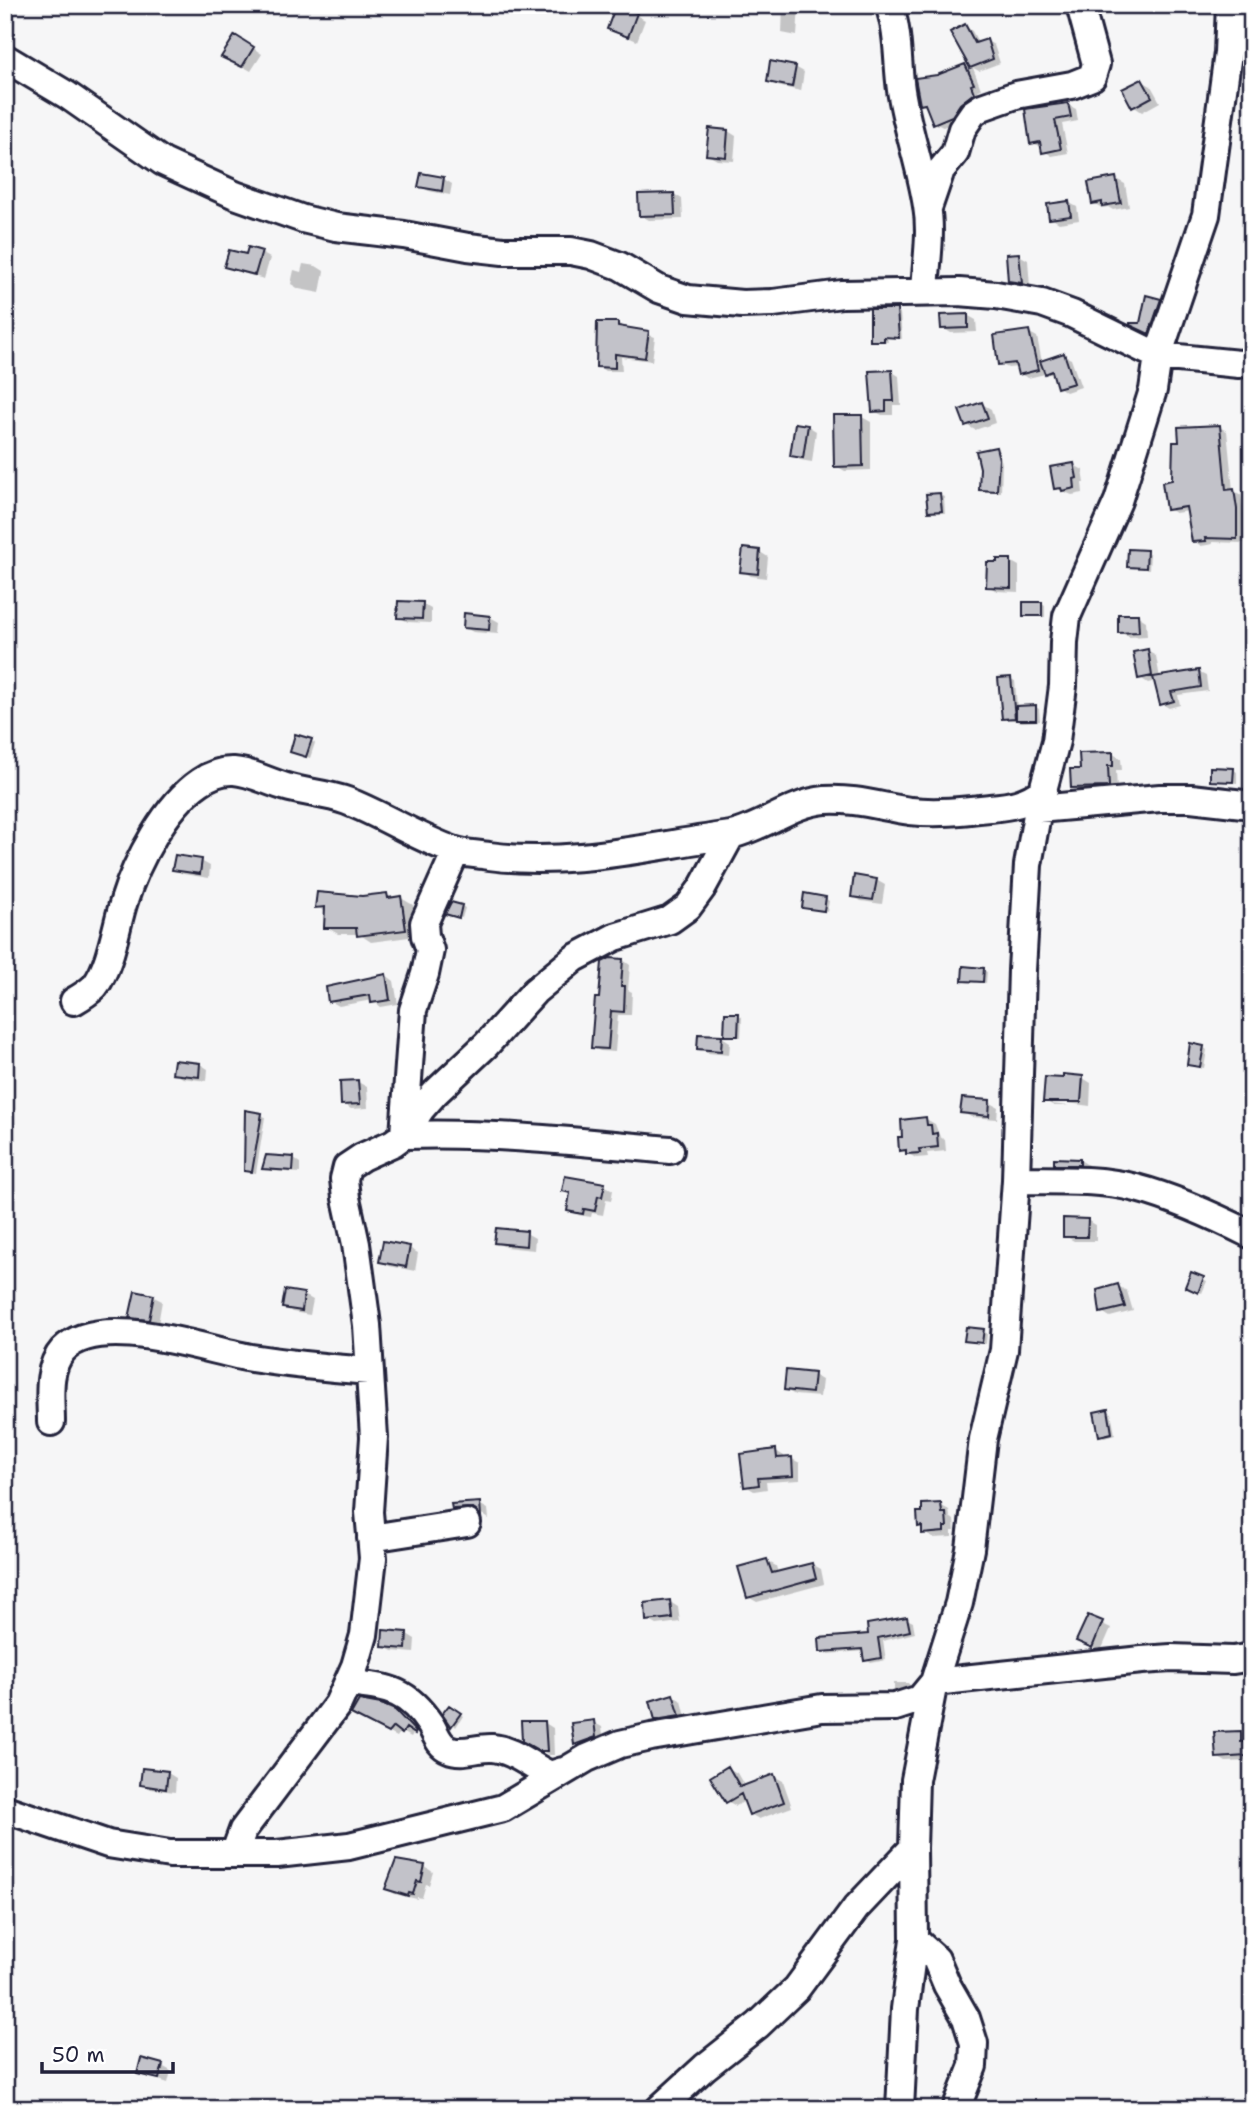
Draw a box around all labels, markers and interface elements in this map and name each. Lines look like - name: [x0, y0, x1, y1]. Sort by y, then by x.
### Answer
- scale bar: [42, 2030, 173, 2074]
- text: 50 m: [52, 2041, 105, 2069]

